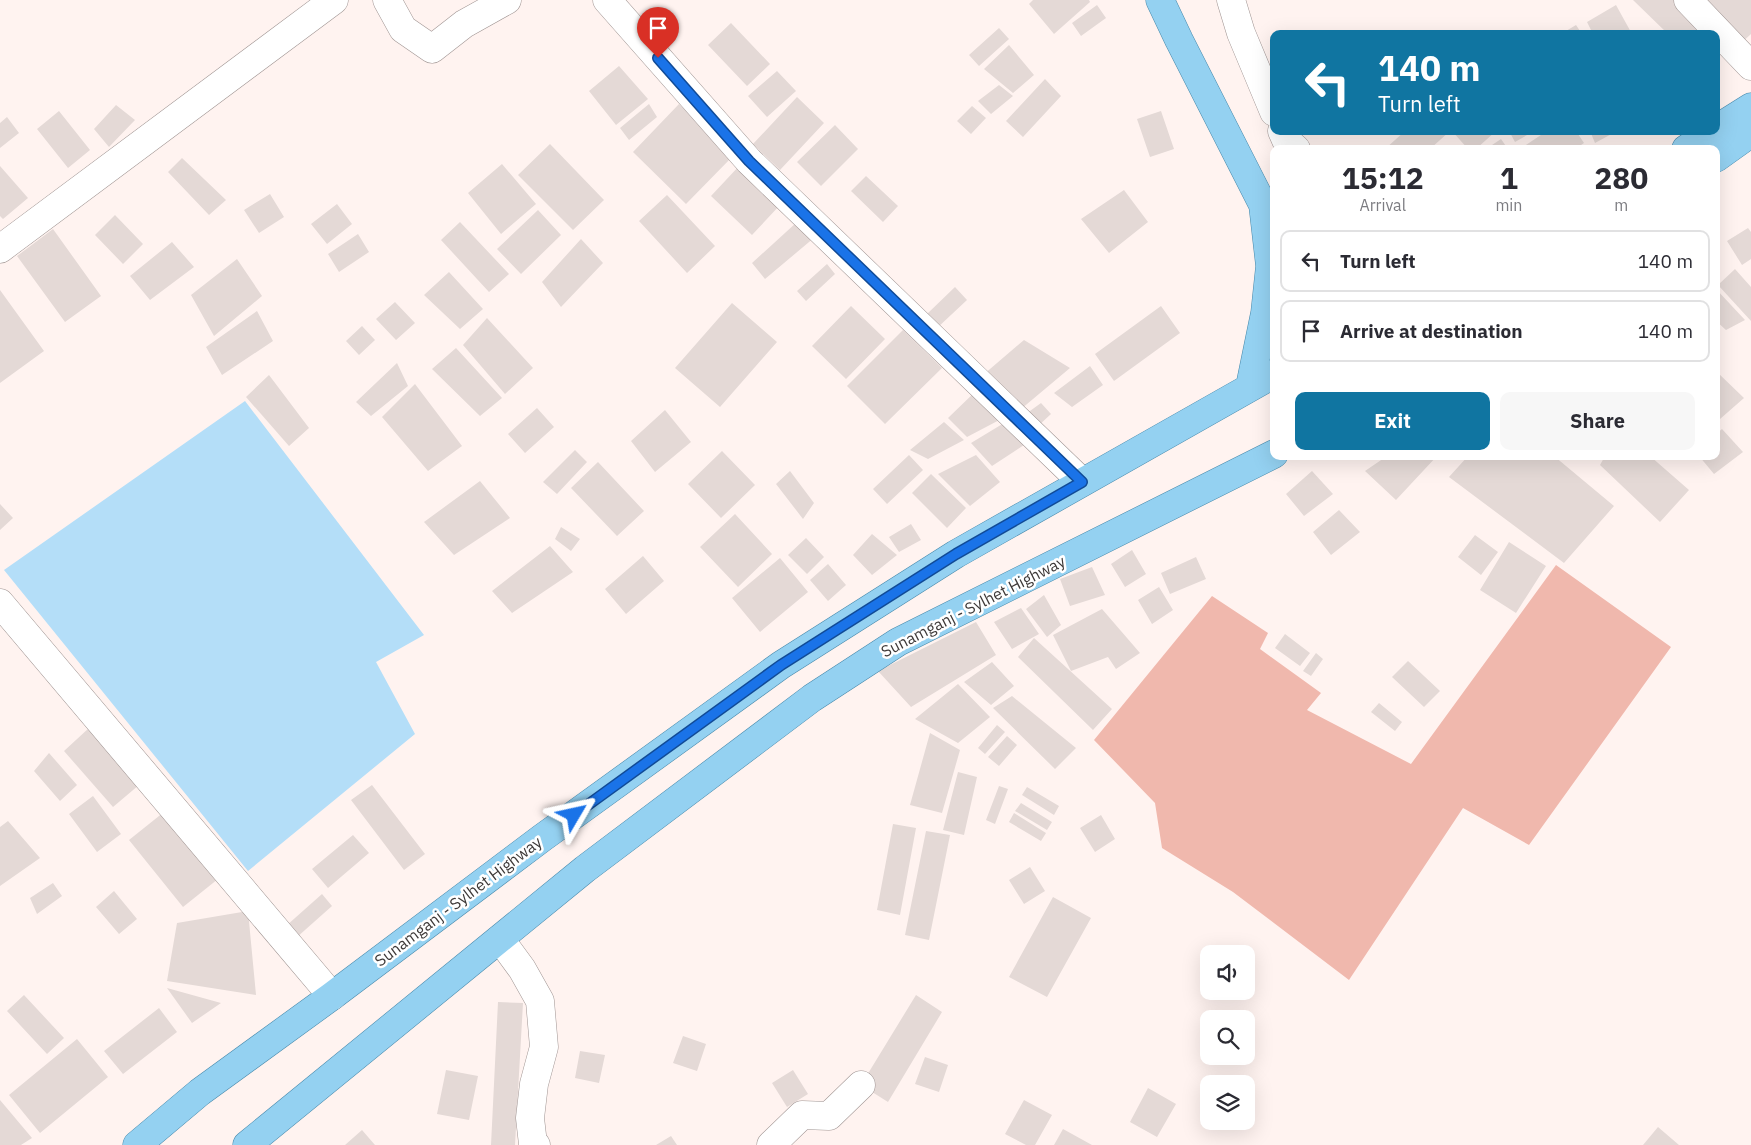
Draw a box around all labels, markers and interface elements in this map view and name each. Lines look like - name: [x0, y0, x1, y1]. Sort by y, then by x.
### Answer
- pin: [637, 7, 679, 58]
- icon: arrive: [644, 14, 672, 42]
- text: 140 m: [1378, 45, 1481, 91]
- icon: left: [1295, 50, 1360, 115]
- text: Turn left: [1378, 89, 1461, 118]
- text: 15:12: [1342, 158, 1424, 197]
- text: 1: [1500, 158, 1518, 197]
- text: 280: [1594, 158, 1648, 197]
- text: Arrival: [1359, 195, 1406, 215]
- text: min: [1495, 195, 1522, 215]
- text: m: [1614, 195, 1628, 215]
- icon: left: [1297, 247, 1325, 275]
- text: Turn left: [1340, 249, 1416, 273]
- text: 140 m: [1638, 249, 1693, 273]
- icon: arrive: [1297, 317, 1325, 345]
- text: Arrive at destination: [1340, 319, 1523, 343]
- text: 140 m: [1638, 319, 1693, 343]
- button: Exit: [1295, 392, 1490, 450]
- button: Share: [1500, 392, 1695, 450]
- street label: Sunamganj - Sylhet Highway: [877, 551, 1069, 661]
- position arrow: [547, 788, 599, 840]
- street label: Sunamganj - Sylhet Highway: [370, 832, 546, 970]
- map controls: [1200, 945, 1255, 1130]
- button: sound: [1200, 945, 1255, 1000]
- button: search: [1200, 1010, 1255, 1065]
- button: layers: [1200, 1075, 1255, 1130]

